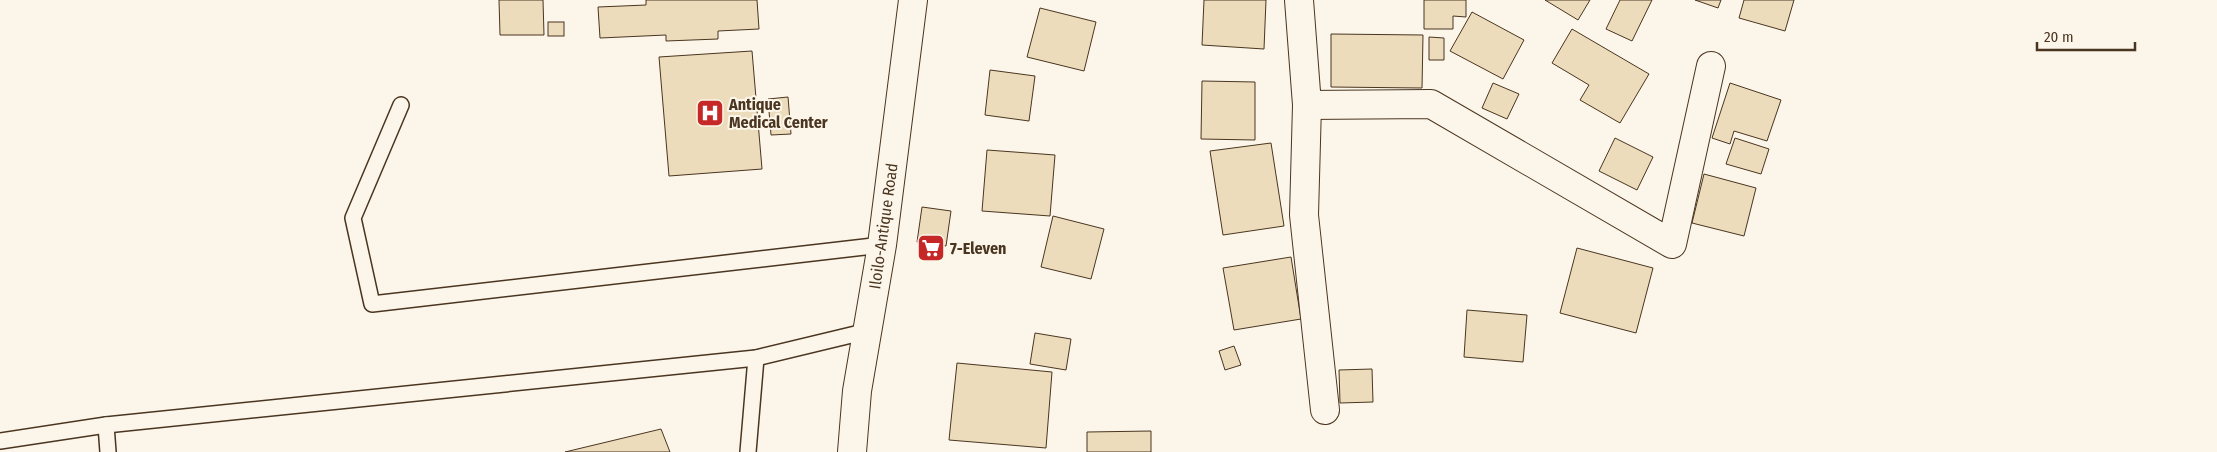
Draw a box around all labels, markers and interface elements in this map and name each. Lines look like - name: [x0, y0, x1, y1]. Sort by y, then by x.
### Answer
- scale bar: [2037, 20, 2134, 52]
- text: 20 m: [2044, 28, 2074, 46]
- place label: Antique Medical Center: [728, 95, 828, 132]
- hospital icon: Antique Medical Center: [695, 98, 725, 128]
- street label: Iloilo-Antique Road: [865, 162, 902, 290]
- supermarket icon: 7-Eleven: [916, 233, 946, 263]
- place label: 7-Eleven: [950, 239, 1006, 258]

